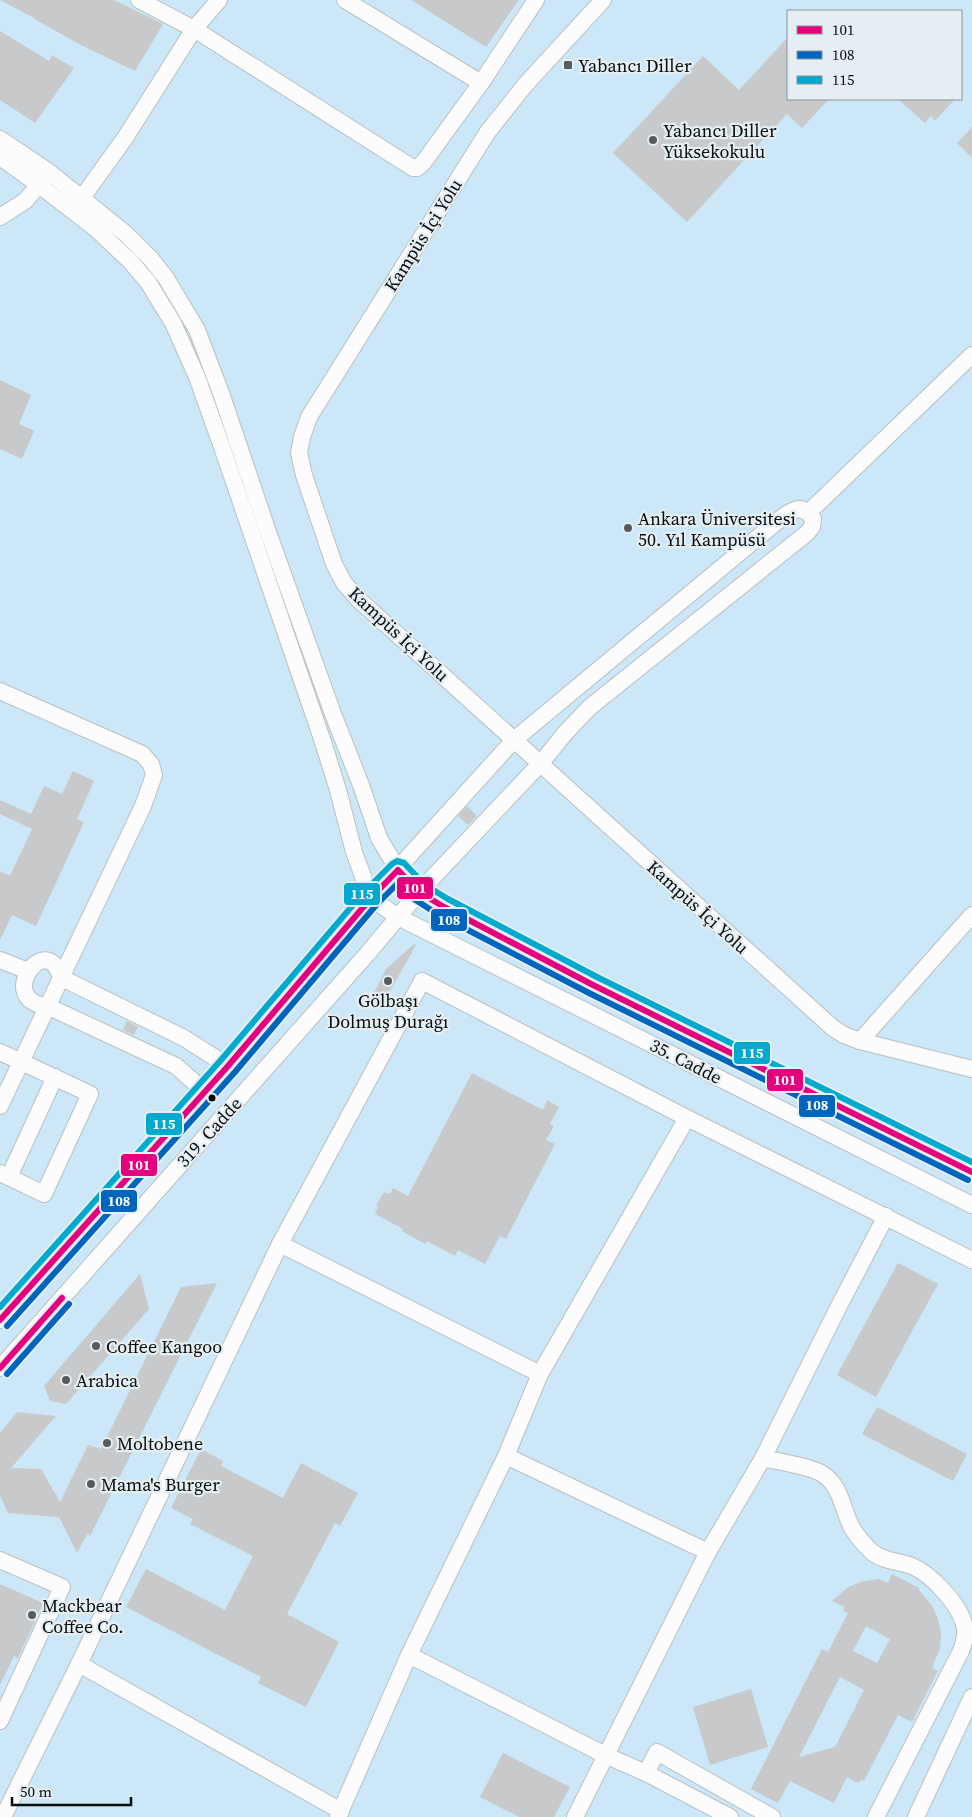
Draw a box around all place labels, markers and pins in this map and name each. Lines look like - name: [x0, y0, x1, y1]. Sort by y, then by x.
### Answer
- place label: Yabancı Diller: [578, 53, 692, 78]
- marker: Yabancı Diller: [562, 59, 574, 71]
- place label: Yabancı Diller Yüksekokulu: [663, 118, 777, 164]
- marker: Yabancı Diller Yüksekokulu: [647, 134, 659, 146]
- place label: Ankara Üniversitesi 50. Yıl Kampüsü: [638, 506, 796, 552]
- marker: Ankara Üniversitesi 50. Yıl Kampüsü: [622, 522, 634, 534]
- marker: Gölbaşı Dolmuş Durağı: [382, 975, 394, 987]
- place label: Gölbaşı Dolmuş Durağı: [328, 988, 448, 1034]
- unlabelled marker: [207, 1093, 217, 1103]
- place label: Coffee Kangoo: [106, 1334, 222, 1359]
- marker: Coffee Kangoo: [90, 1340, 102, 1352]
- place label: Arabica: [76, 1368, 139, 1393]
- marker: Arabica: [60, 1374, 72, 1386]
- place label: Moltobene: [117, 1431, 203, 1456]
- marker: Moltobene: [101, 1437, 113, 1449]
- place label: Mama's Burger: [101, 1472, 220, 1497]
- marker: Mama's Burger: [85, 1478, 97, 1490]
- place label: Mackbear Coffee Co.: [42, 1593, 124, 1639]
- marker: Mackbear Coffee Co.: [26, 1609, 38, 1621]

